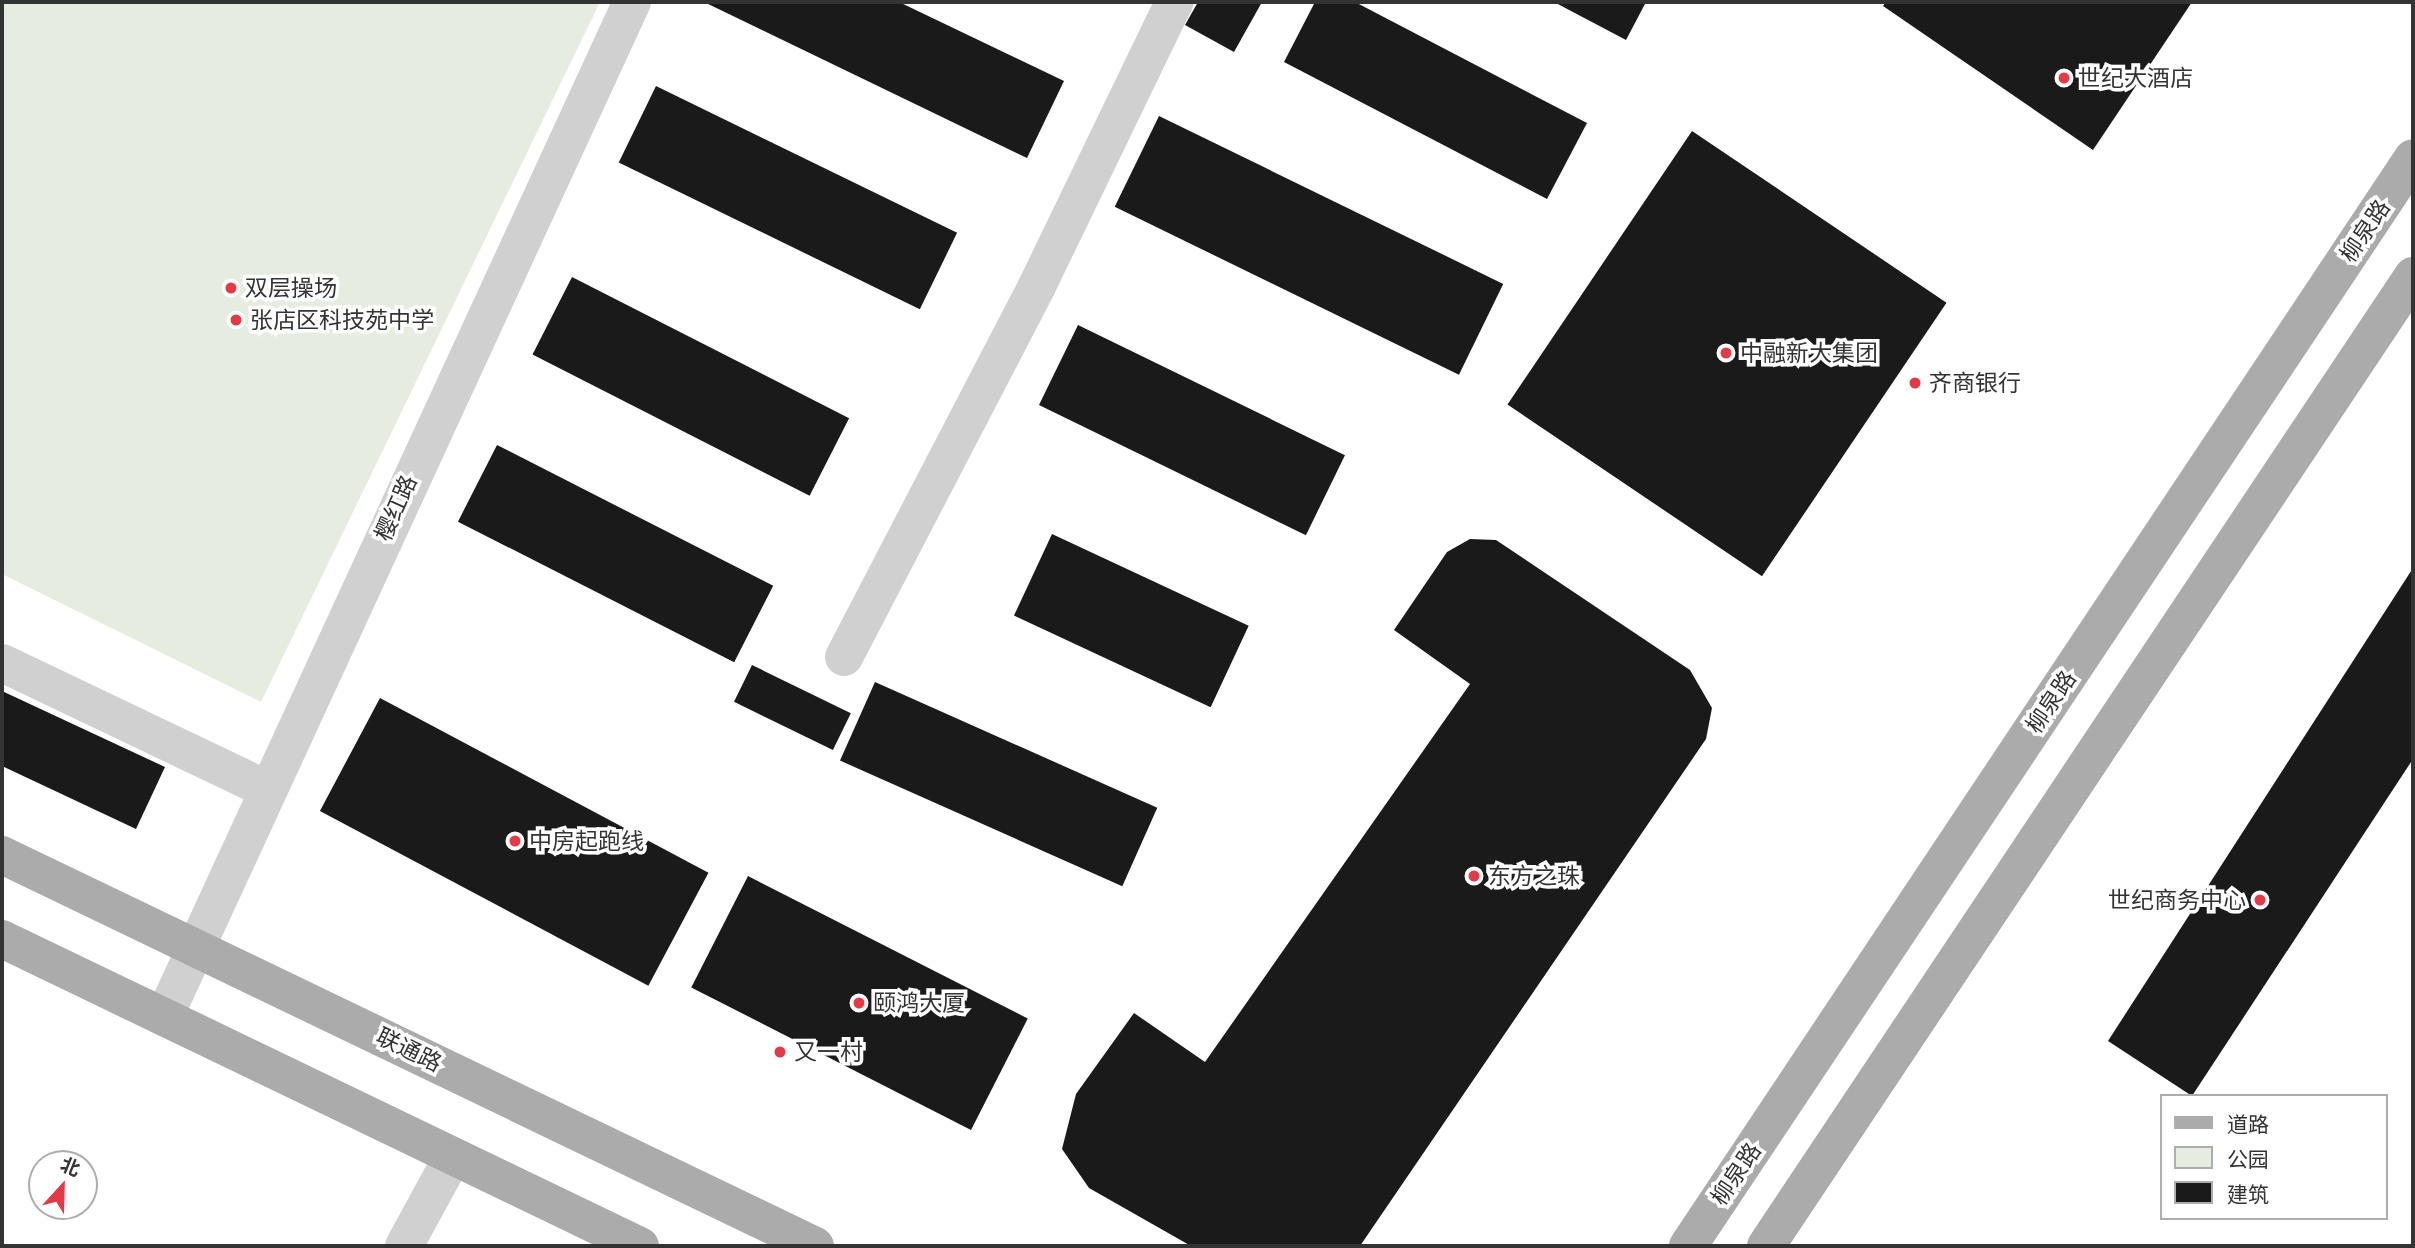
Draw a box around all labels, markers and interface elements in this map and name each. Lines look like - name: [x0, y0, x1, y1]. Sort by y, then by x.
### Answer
- place label: 世纪大酒店: [2078, 64, 2193, 92]
- marker: 世纪大酒店: [2056, 70, 2072, 86]
- street label: 柳泉路: [2334, 195, 2396, 267]
- place label: 双层操场: [245, 274, 337, 302]
- marker: 双层操场: [223, 280, 239, 296]
- place label: 张店区科技苑中学: [250, 306, 434, 334]
- marker: 张店区科技苑中学: [228, 312, 244, 328]
- place label: 中融新大集团: [1740, 339, 1878, 367]
- marker: 中融新大集团: [1718, 345, 1734, 361]
- place label: 齐商银行: [1929, 369, 2021, 397]
- marker: 齐商银行: [1907, 375, 1923, 391]
- street label: 樱红路: [369, 471, 423, 545]
- street label: 柳泉路: [2020, 666, 2082, 738]
- place label: 中房起跑线: [529, 827, 644, 855]
- marker: 中房起跑线: [507, 833, 523, 849]
- place label: 东方之珠: [1488, 862, 1580, 890]
- marker: 东方之珠: [1466, 868, 1482, 884]
- place label: 世纪商务中心: [2108, 886, 2246, 914]
- marker: 世纪商务中心: [2252, 892, 2268, 908]
- place label: 颐鸿大厦: [873, 989, 965, 1017]
- marker: 颐鸿大厦: [851, 995, 867, 1011]
- street label: 联通路: [372, 1022, 446, 1078]
- place label: 又一村: [794, 1038, 863, 1066]
- marker: 又一村: [772, 1044, 788, 1060]
- legend: [2160, 1094, 2387, 1220]
- text: 道路: [2227, 1111, 2269, 1138]
- street label: 柳泉路: [1705, 1138, 1767, 1210]
- text: 公园: [2227, 1146, 2269, 1173]
- north arrow: [28, 1150, 98, 1220]
- text: 北: [57, 1152, 84, 1182]
- text: 建筑: [2227, 1181, 2269, 1208]

